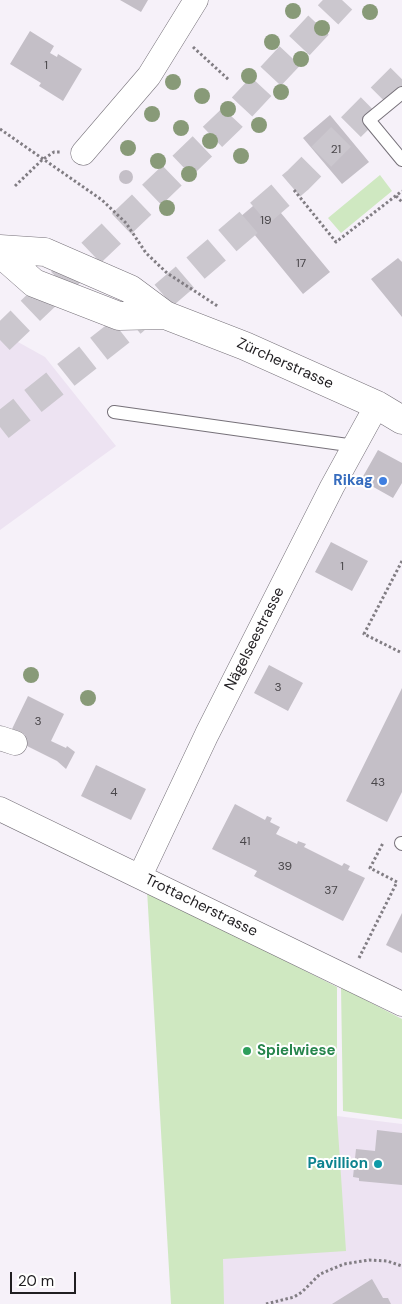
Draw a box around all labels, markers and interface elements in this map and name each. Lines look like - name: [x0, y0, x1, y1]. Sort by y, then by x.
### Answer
- house number: 1: [44, 59, 48, 73]
- house number: 21: [331, 143, 341, 157]
- house number: 19: [260, 214, 272, 228]
- house number: 17: [296, 257, 306, 271]
- street label: Zürcherstrasse: [234, 335, 336, 393]
- place label: Rikag: [333, 472, 373, 490]
- marker: Rikag: [377, 475, 389, 487]
- house number: 1: [340, 560, 344, 574]
- street label: Nägelseestrasse: [221, 584, 289, 694]
- house number: 3: [274, 681, 282, 695]
- house number: 3: [34, 715, 42, 729]
- house number: 43: [371, 776, 385, 790]
- house number: 4: [110, 786, 118, 800]
- house number: 41: [239, 835, 251, 849]
- house number: 39: [278, 860, 292, 874]
- street label: Trottacherstrasse: [142, 871, 260, 941]
- house number: 37: [324, 884, 338, 898]
- place label: Spielwiese: [257, 1042, 335, 1060]
- marker: Spielwiese: [241, 1045, 253, 1057]
- place label: Pavillion: [308, 1155, 368, 1173]
- marker: Pavillion: [372, 1158, 384, 1170]
- scale bar: [12, 1262, 79, 1294]
- text: 20 m: [18, 1271, 54, 1291]

